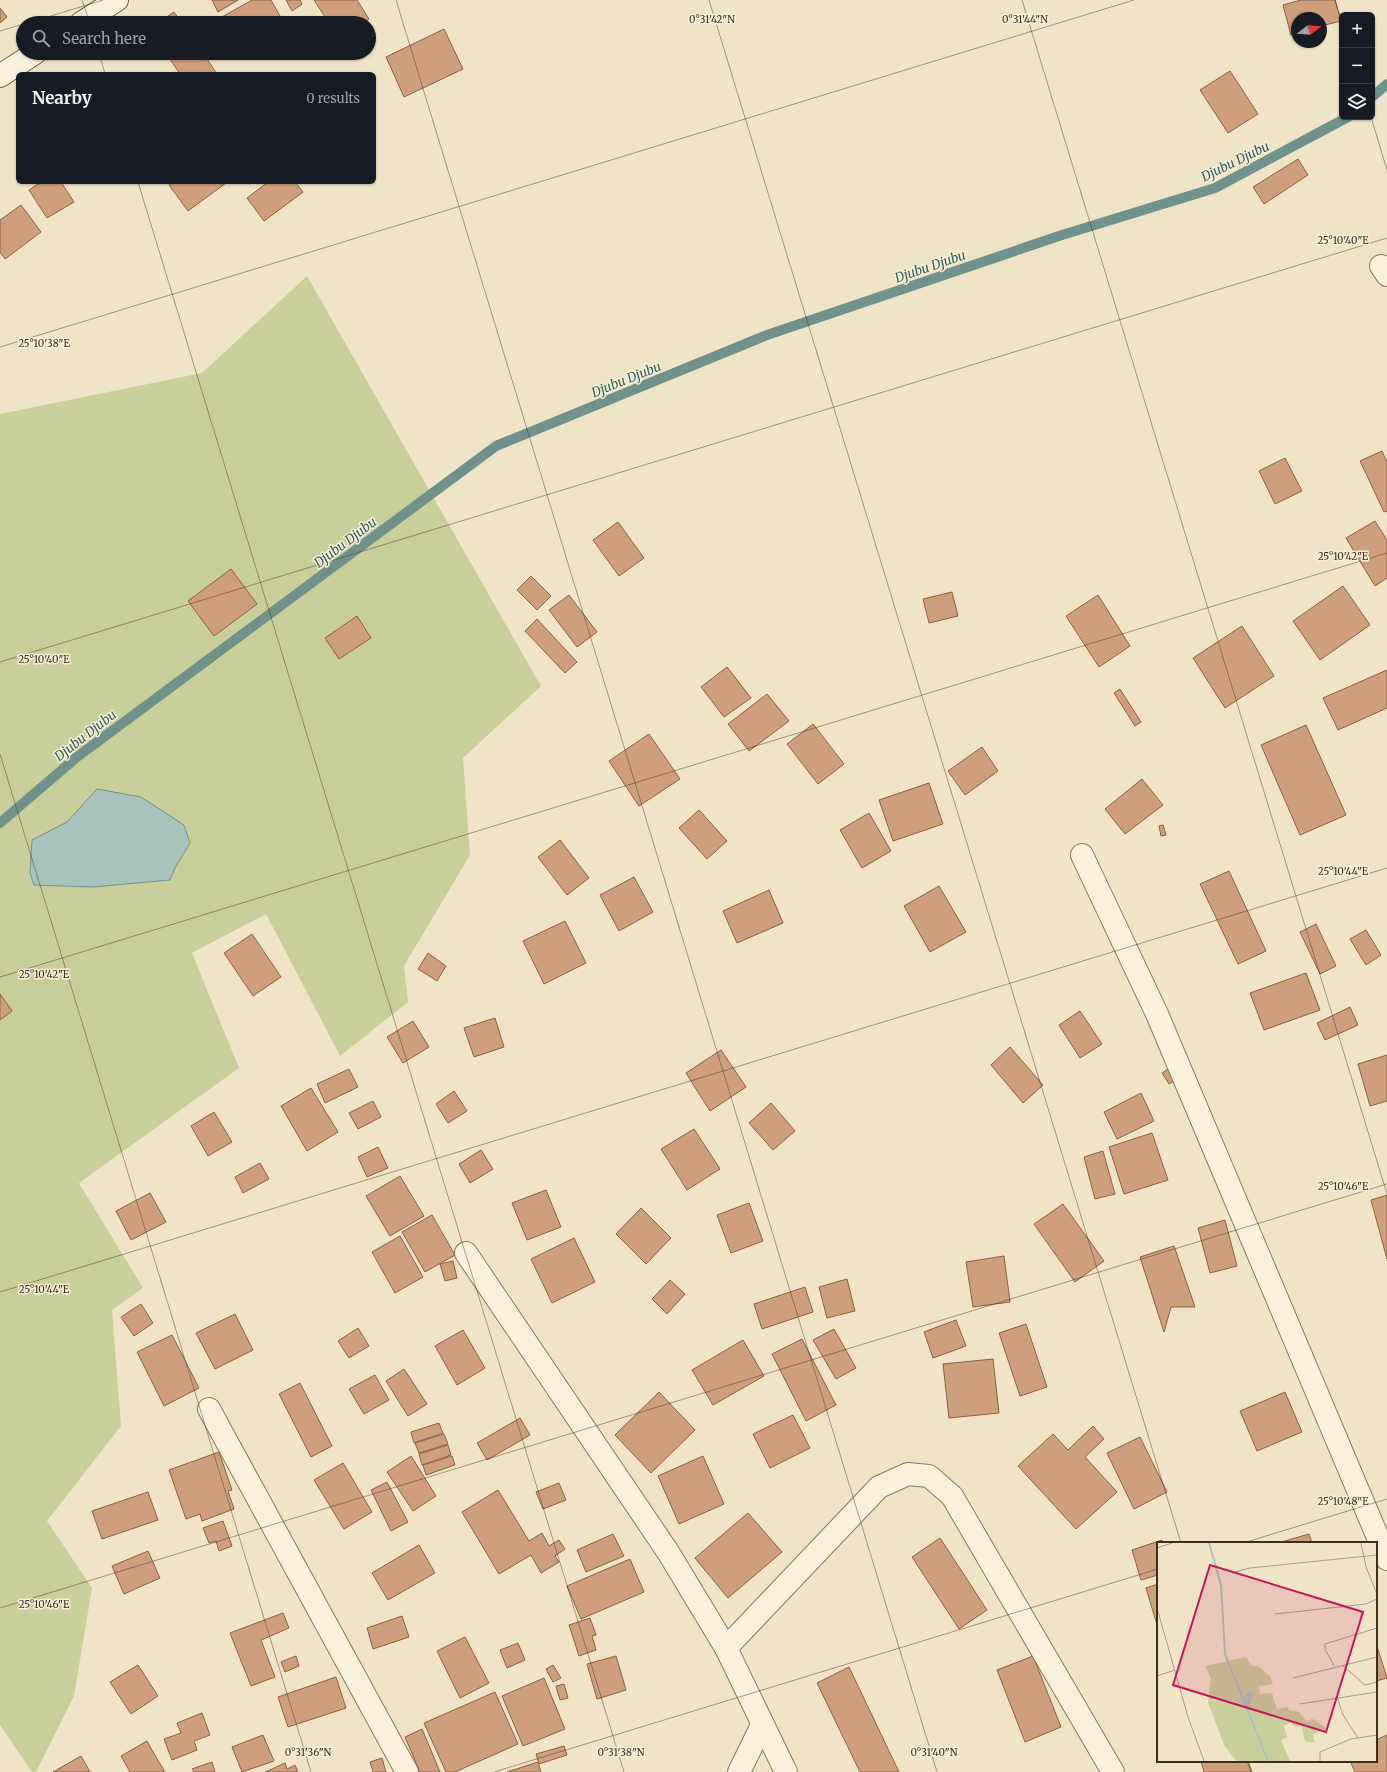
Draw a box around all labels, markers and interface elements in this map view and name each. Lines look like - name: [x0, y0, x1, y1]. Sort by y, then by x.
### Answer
- north arrow: [1291, 12, 1327, 48]
- map controls: [1339, 12, 1375, 120]
- button: +: [1339, 12, 1375, 48]
- text: 0°31'42"N: [689, 13, 735, 26]
- text: 0°31'44"N: [1002, 13, 1048, 26]
- search box: [16, 16, 376, 60]
- icon: search: [30, 27, 52, 49]
- text: Search here: [62, 29, 146, 48]
- button: −: [1339, 48, 1375, 84]
- button: layers: [1339, 84, 1375, 120]
- text: Nearby: [32, 87, 92, 109]
- text: 0 results: [306, 90, 360, 107]
- water label: Djubu Djubu: [1197, 137, 1272, 186]
- text: 25°10'40"E: [1317, 234, 1369, 247]
- water label: Djubu Djubu: [892, 246, 968, 287]
- text: 25°10'38"E: [18, 337, 70, 350]
- water label: Djubu Djubu: [588, 358, 664, 402]
- water label: Djubu Djubu: [310, 513, 380, 572]
- text: 25°10'42"E: [1318, 550, 1369, 563]
- text: 25°10'40"E: [18, 653, 70, 666]
- water label: Djubu Djubu: [50, 706, 120, 765]
- text: 25°10'44"E: [1318, 865, 1369, 878]
- text: 25°10'42"E: [19, 968, 70, 981]
- text: 25°10'46"E: [1318, 1180, 1369, 1193]
- text: 25°10'44"E: [19, 1283, 70, 1296]
- text: 25°10'48"E: [1317, 1495, 1369, 1508]
- inset map: [1157, 1542, 1377, 1762]
- text: 25°10'46"E: [19, 1598, 70, 1611]
- text: 0°31'36"N: [285, 1746, 332, 1759]
- text: 0°31'38"N: [598, 1746, 645, 1759]
- text: 0°31'40"N: [911, 1746, 958, 1759]

